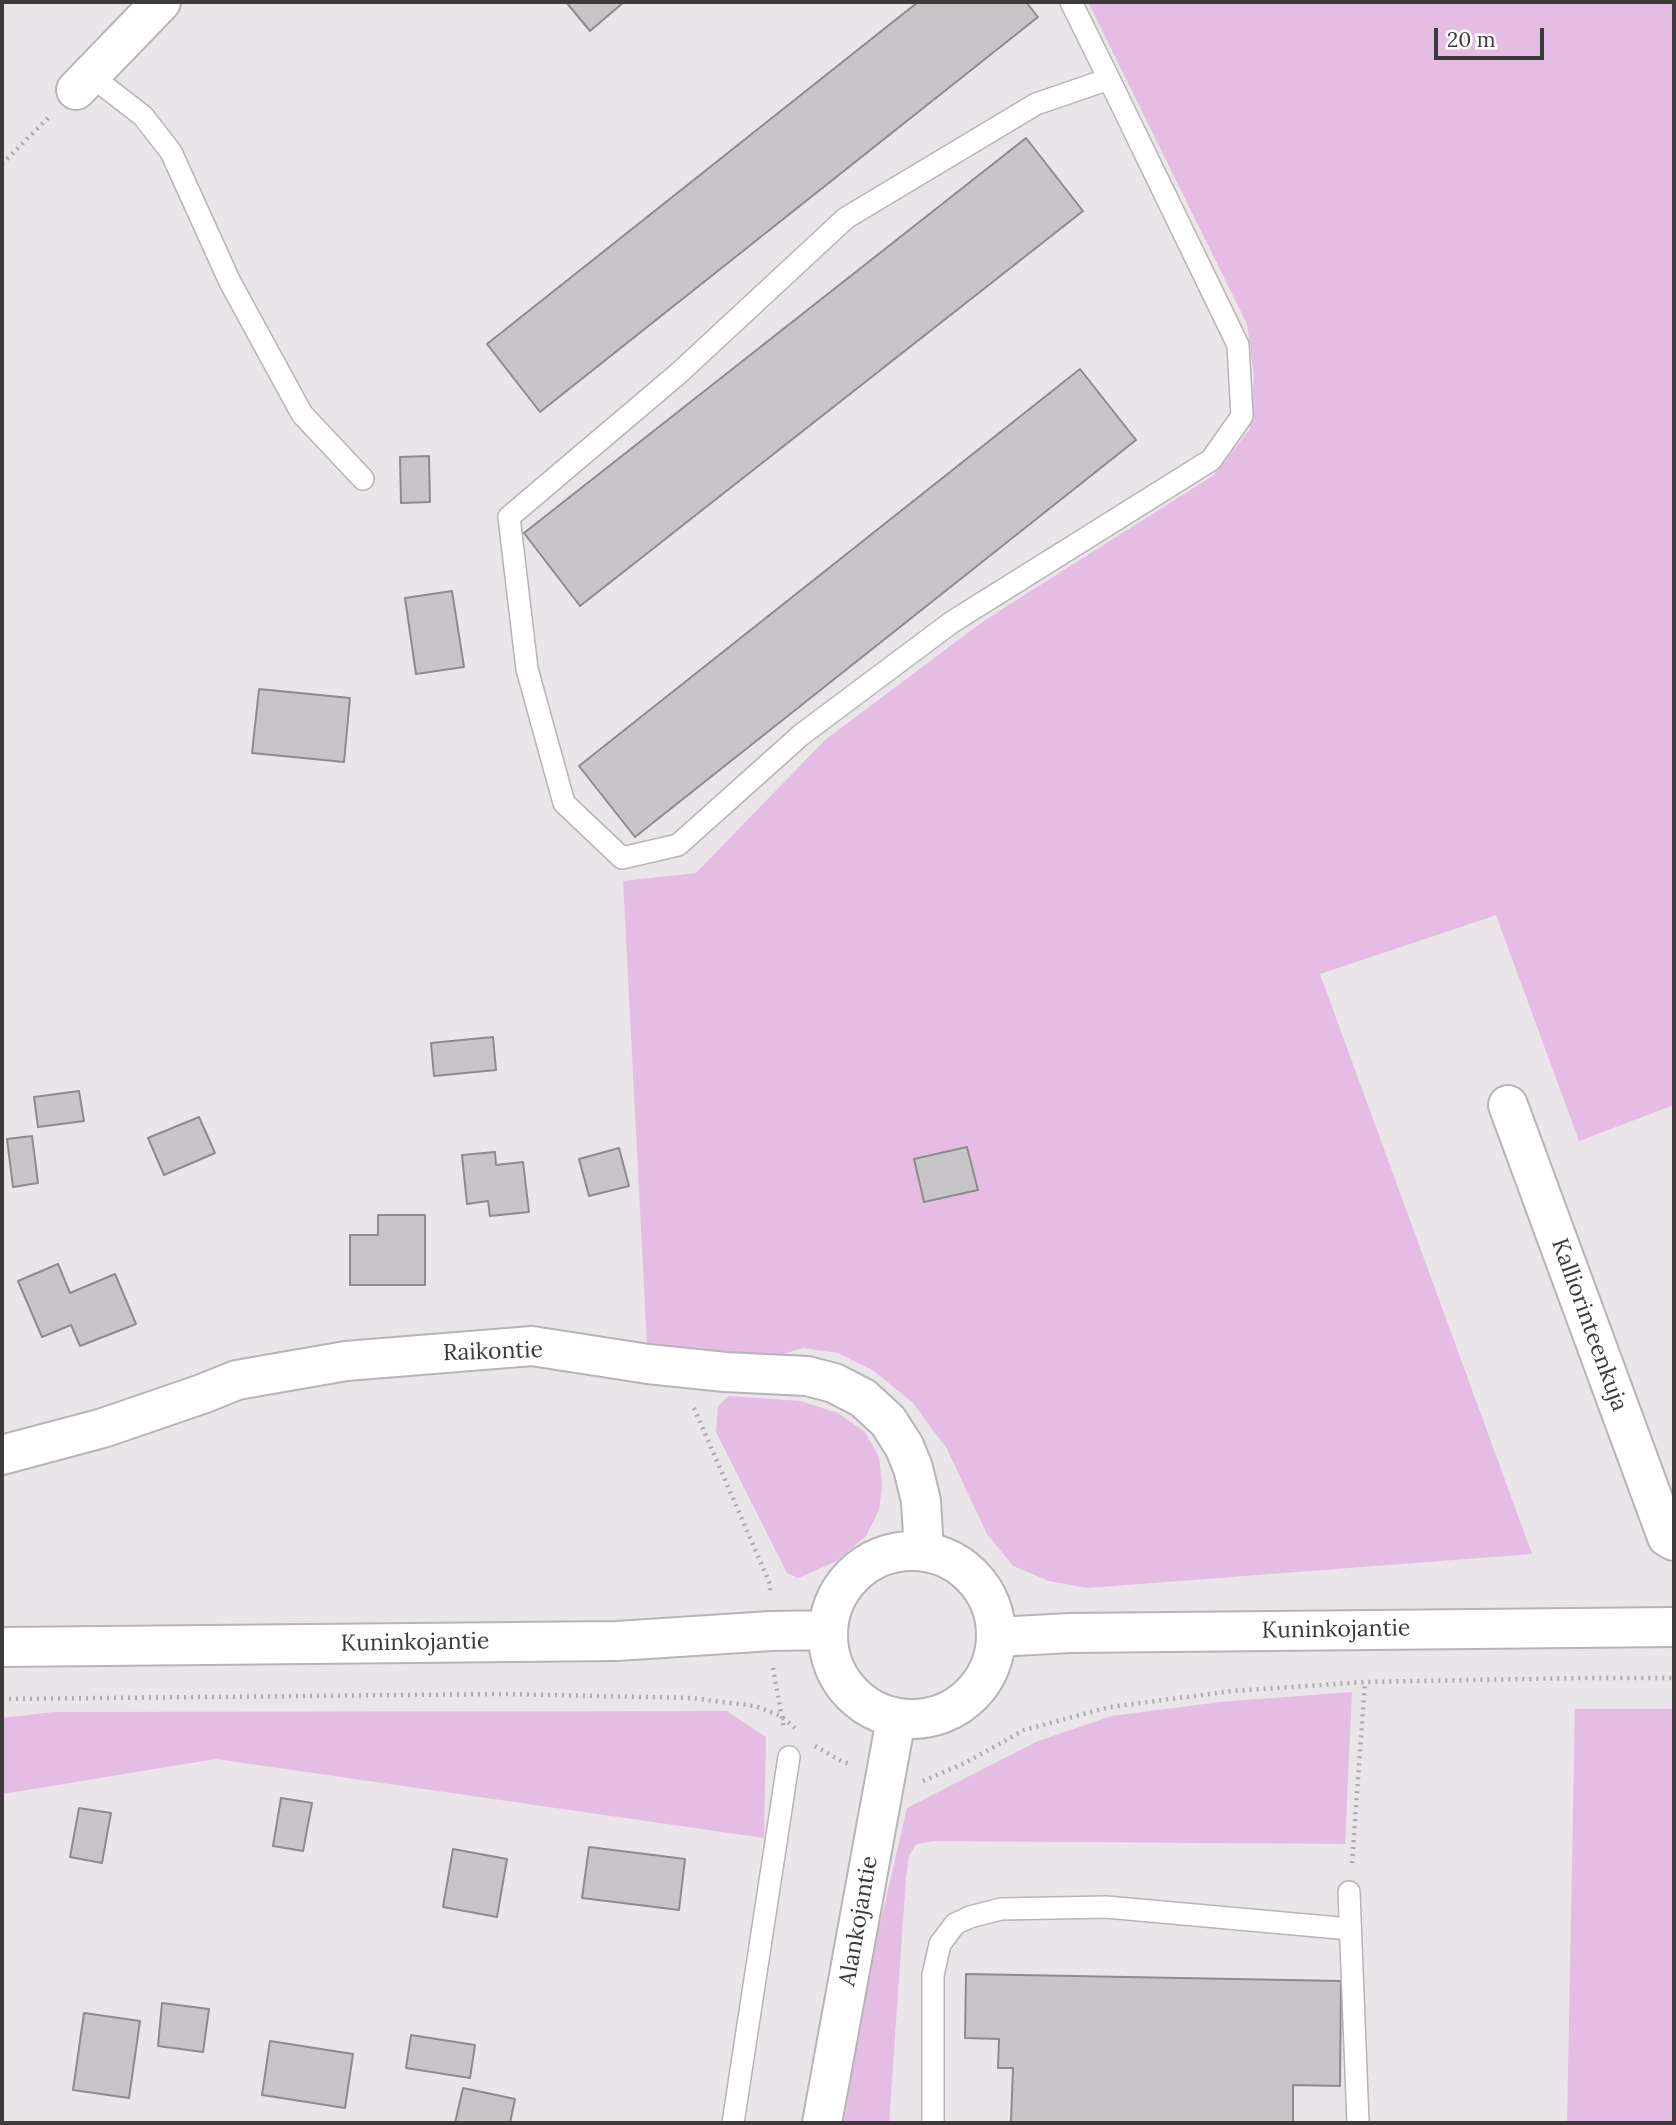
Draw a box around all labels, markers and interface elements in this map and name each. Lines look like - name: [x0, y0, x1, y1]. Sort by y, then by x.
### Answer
- scale bar: [1438, 14, 1548, 58]
- text: 20 m: [1447, 26, 1496, 53]
- street label: Kalliorinteenkuja: [1545, 1235, 1633, 1415]
- street label: Raikontie: [443, 1336, 543, 1368]
- street label: Kuninkojantie: [1261, 1615, 1411, 1645]
- street label: Kuninkojantie: [340, 1628, 490, 1658]
- street label: Alankojantie: [834, 1854, 884, 1988]

